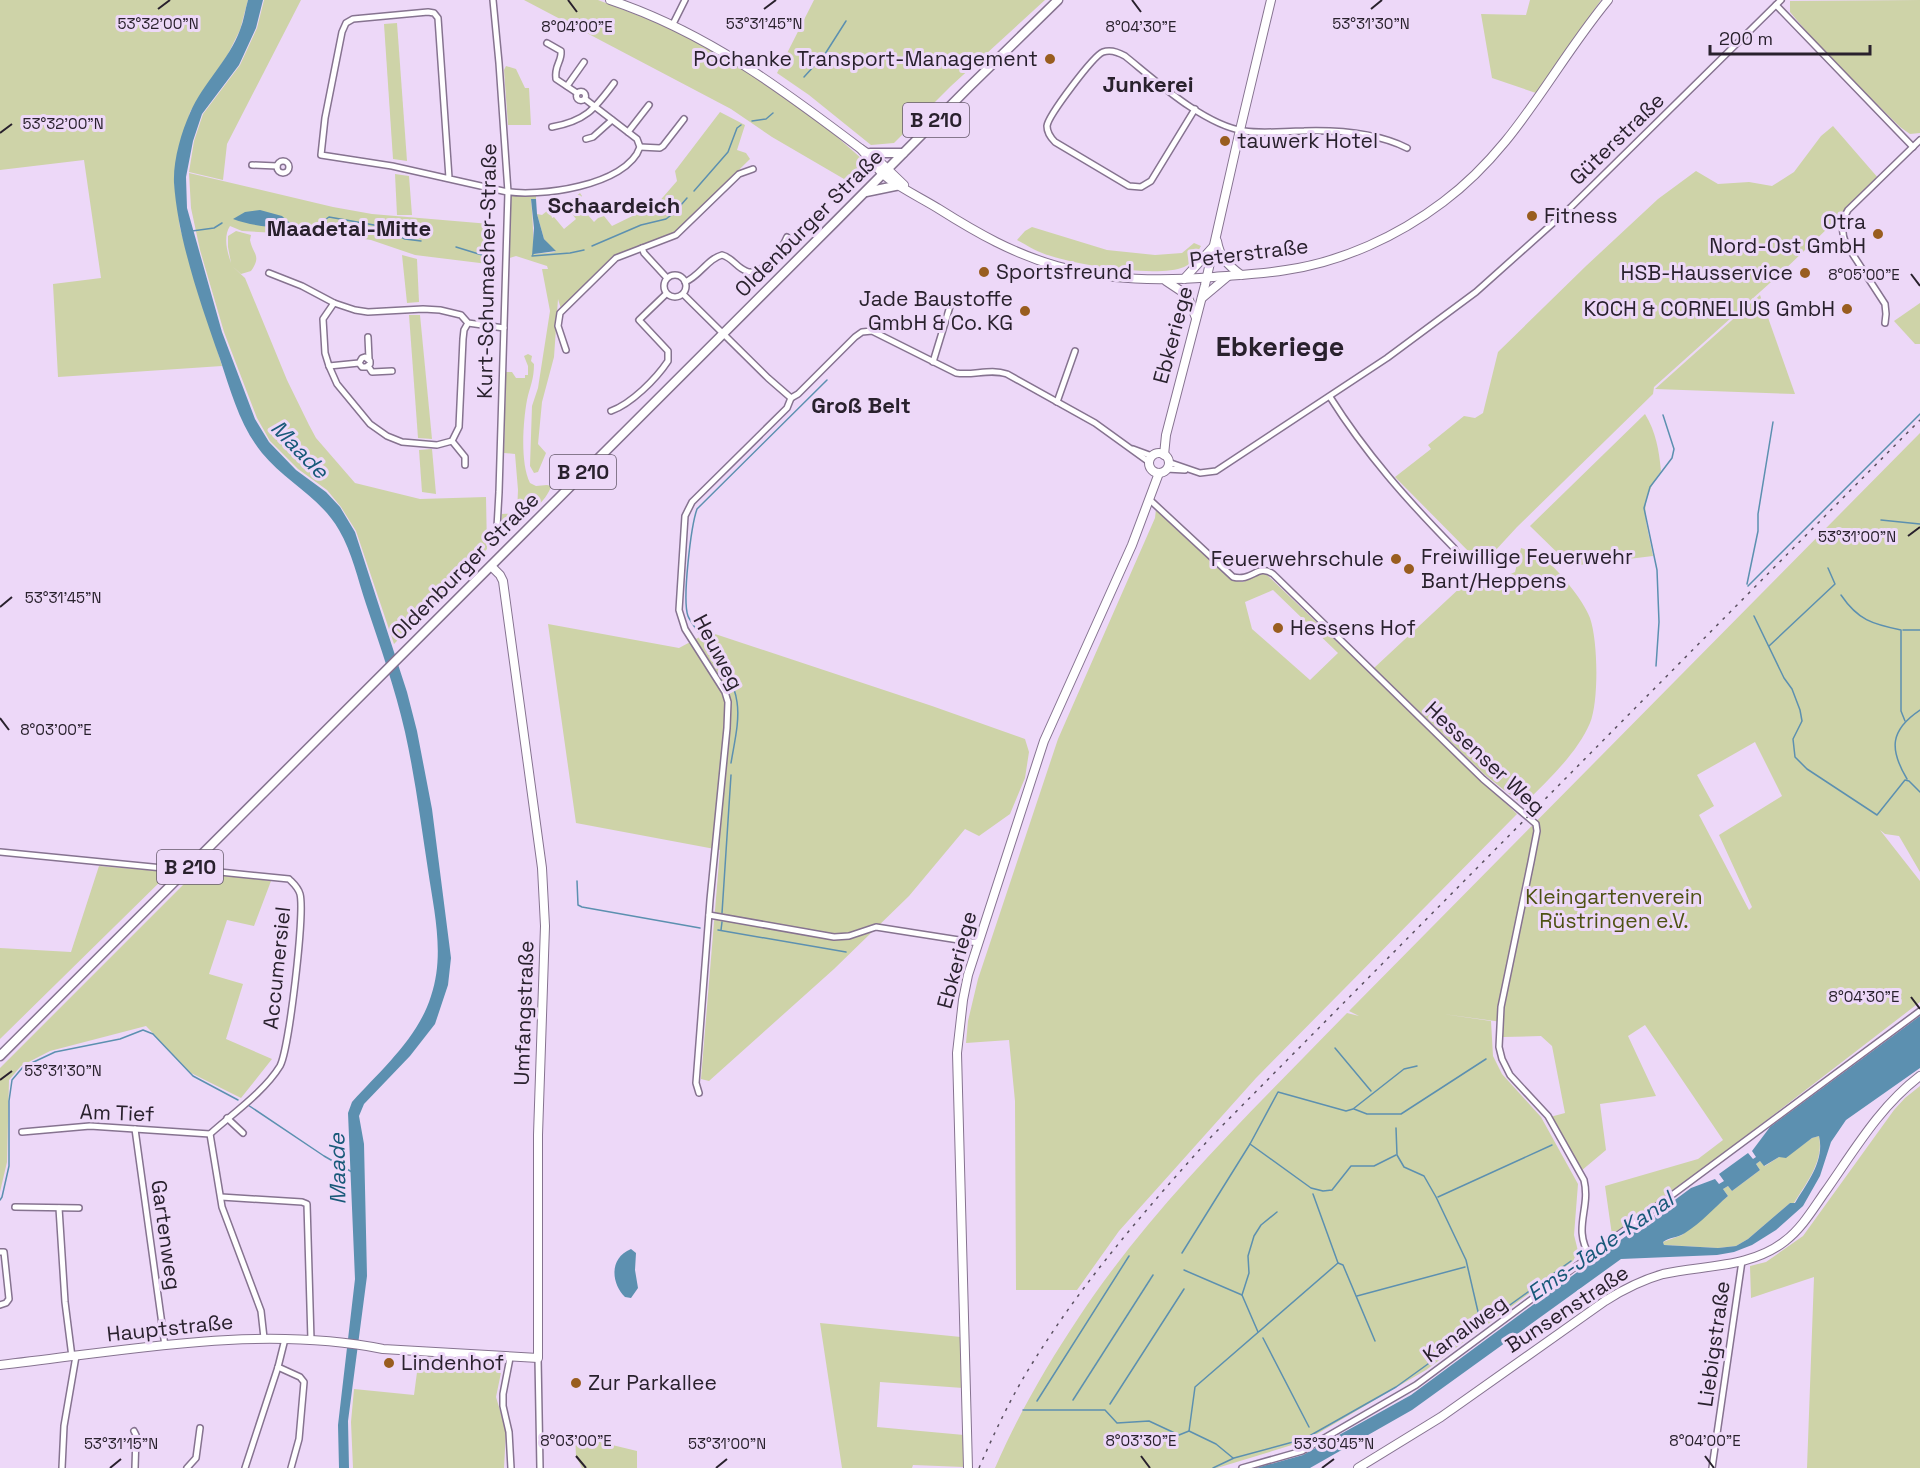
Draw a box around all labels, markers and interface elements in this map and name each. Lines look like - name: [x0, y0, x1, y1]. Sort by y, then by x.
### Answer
- text: 53°32'00"N: [117, 14, 199, 33]
- text: 53°31'45"N: [726, 14, 802, 33]
- text: 53°31'30"N: [1332, 14, 1410, 33]
- text: 8°04'00"E: [541, 17, 613, 36]
- text: 8°04'30"E: [1106, 17, 1176, 36]
- scale bar: [1710, 18, 1870, 56]
- text: 200 m: [1719, 27, 1773, 50]
- place label: Pochanke Transport-Management: [693, 45, 1038, 72]
- marker: Pochanke Transport-Management: [1043, 52, 1057, 66]
- district label: Junkerei: [1102, 70, 1194, 98]
- street label: Güterstraße: [1563, 87, 1670, 191]
- road number: B 210: [903, 103, 969, 137]
- text: 53°32'00"N: [22, 114, 104, 133]
- place label: tauwerk Hotel: [1237, 127, 1378, 154]
- marker: tauwerk Hotel: [1218, 134, 1232, 148]
- street label: Kurt-Schumacher-Straße: [471, 143, 502, 399]
- street label: Oldenburger Straße: [729, 143, 889, 303]
- district label: Schaardeich: [548, 191, 680, 219]
- place label: Fitness: [1544, 202, 1618, 229]
- place label: Otra Nord-Ost GmbH: [1709, 208, 1866, 259]
- marker: Fitness: [1525, 209, 1539, 223]
- district label: Maadetal-Mitte: [267, 214, 431, 242]
- marker: Otra Nord-Ost GmbH: [1871, 227, 1885, 241]
- street label: Peterstraße: [1188, 232, 1310, 273]
- place label: Sportsfreund: [996, 258, 1132, 285]
- place label: HSB-Hausservice: [1621, 259, 1793, 286]
- marker: Sportsfreund: [977, 265, 991, 279]
- text: 8°05'00"E: [1828, 265, 1900, 284]
- marker: HSB-Hausservice: [1798, 266, 1812, 280]
- street label: Ebkeriege: [1147, 283, 1198, 387]
- place label: Jade Baustoffe GmbH & Co. KG: [859, 285, 1013, 336]
- place label: KOCH & CORNELIUS GmbH: [1583, 295, 1835, 322]
- marker: KOCH & CORNELIUS GmbH: [1840, 302, 1854, 316]
- marker: Jade Baustoffe GmbH & Co. KG: [1018, 304, 1032, 318]
- district label: Ebkeriege: [1216, 329, 1344, 364]
- district label: Groß Belt: [811, 391, 911, 419]
- water label: Maade: [265, 414, 335, 485]
- road number: B 210: [550, 455, 616, 489]
- street label: Oldenburger Straße: [385, 486, 545, 646]
- text: 53°31'00"N: [1818, 527, 1896, 546]
- place label: Freiwillige Feuerwehr Bant/Heppens: [1421, 543, 1633, 594]
- place label: Feuerwehrschule: [1211, 545, 1384, 572]
- marker: Feuerwehrschule: [1389, 552, 1403, 566]
- marker: Freiwillige Feuerwehr Bant/Heppens: [1402, 562, 1416, 576]
- text: 53°31'45"N: [25, 588, 101, 607]
- street label: Heuweg: [687, 609, 750, 694]
- place label: Hessens Hof: [1290, 614, 1416, 641]
- marker: Hessens Hof: [1271, 621, 1285, 635]
- street label: Hessenser Weg: [1420, 695, 1551, 820]
- text: 8°03'00"E: [20, 720, 92, 739]
- road number: B 210: [157, 850, 223, 884]
- park label: Kleingartenverein Rüstringen e.V.: [1525, 883, 1703, 934]
- street label: Accumersiel: [257, 905, 296, 1031]
- street label: Ebkeriege: [931, 908, 982, 1012]
- street label: Umfangstraße: [507, 940, 540, 1086]
- text: 8°04'30"E: [1829, 987, 1899, 1006]
- text: 53°31'30"N: [24, 1061, 102, 1080]
- street label: Am Tief: [79, 1098, 155, 1127]
- water label: Maade: [322, 1132, 352, 1205]
- street label: Gartenweg: [145, 1178, 188, 1292]
- water label: Ems-Jade-Kanal: [1521, 1184, 1681, 1307]
- street label: Bunsenstraße: [1500, 1259, 1634, 1358]
- street label: Liebigstraße: [1691, 1279, 1736, 1409]
- street label: Kanalweg: [1417, 1289, 1512, 1368]
- street label: Hauptstraße: [105, 1307, 234, 1348]
- place label: Lindenhof: [401, 1349, 504, 1376]
- marker: Lindenhof: [382, 1356, 396, 1370]
- place label: Zur Parkallee: [588, 1369, 717, 1396]
- marker: Zur Parkallee: [569, 1376, 583, 1390]
- text: 8°03'00"E: [540, 1431, 612, 1450]
- text: 8°03'30"E: [1106, 1431, 1177, 1450]
- text: 8°04'00"E: [1669, 1431, 1741, 1450]
- text: 53°31'15"N: [84, 1434, 158, 1453]
- text: 53°31'00"N: [688, 1434, 766, 1453]
- text: 53°30'45"N: [1294, 1434, 1374, 1453]

